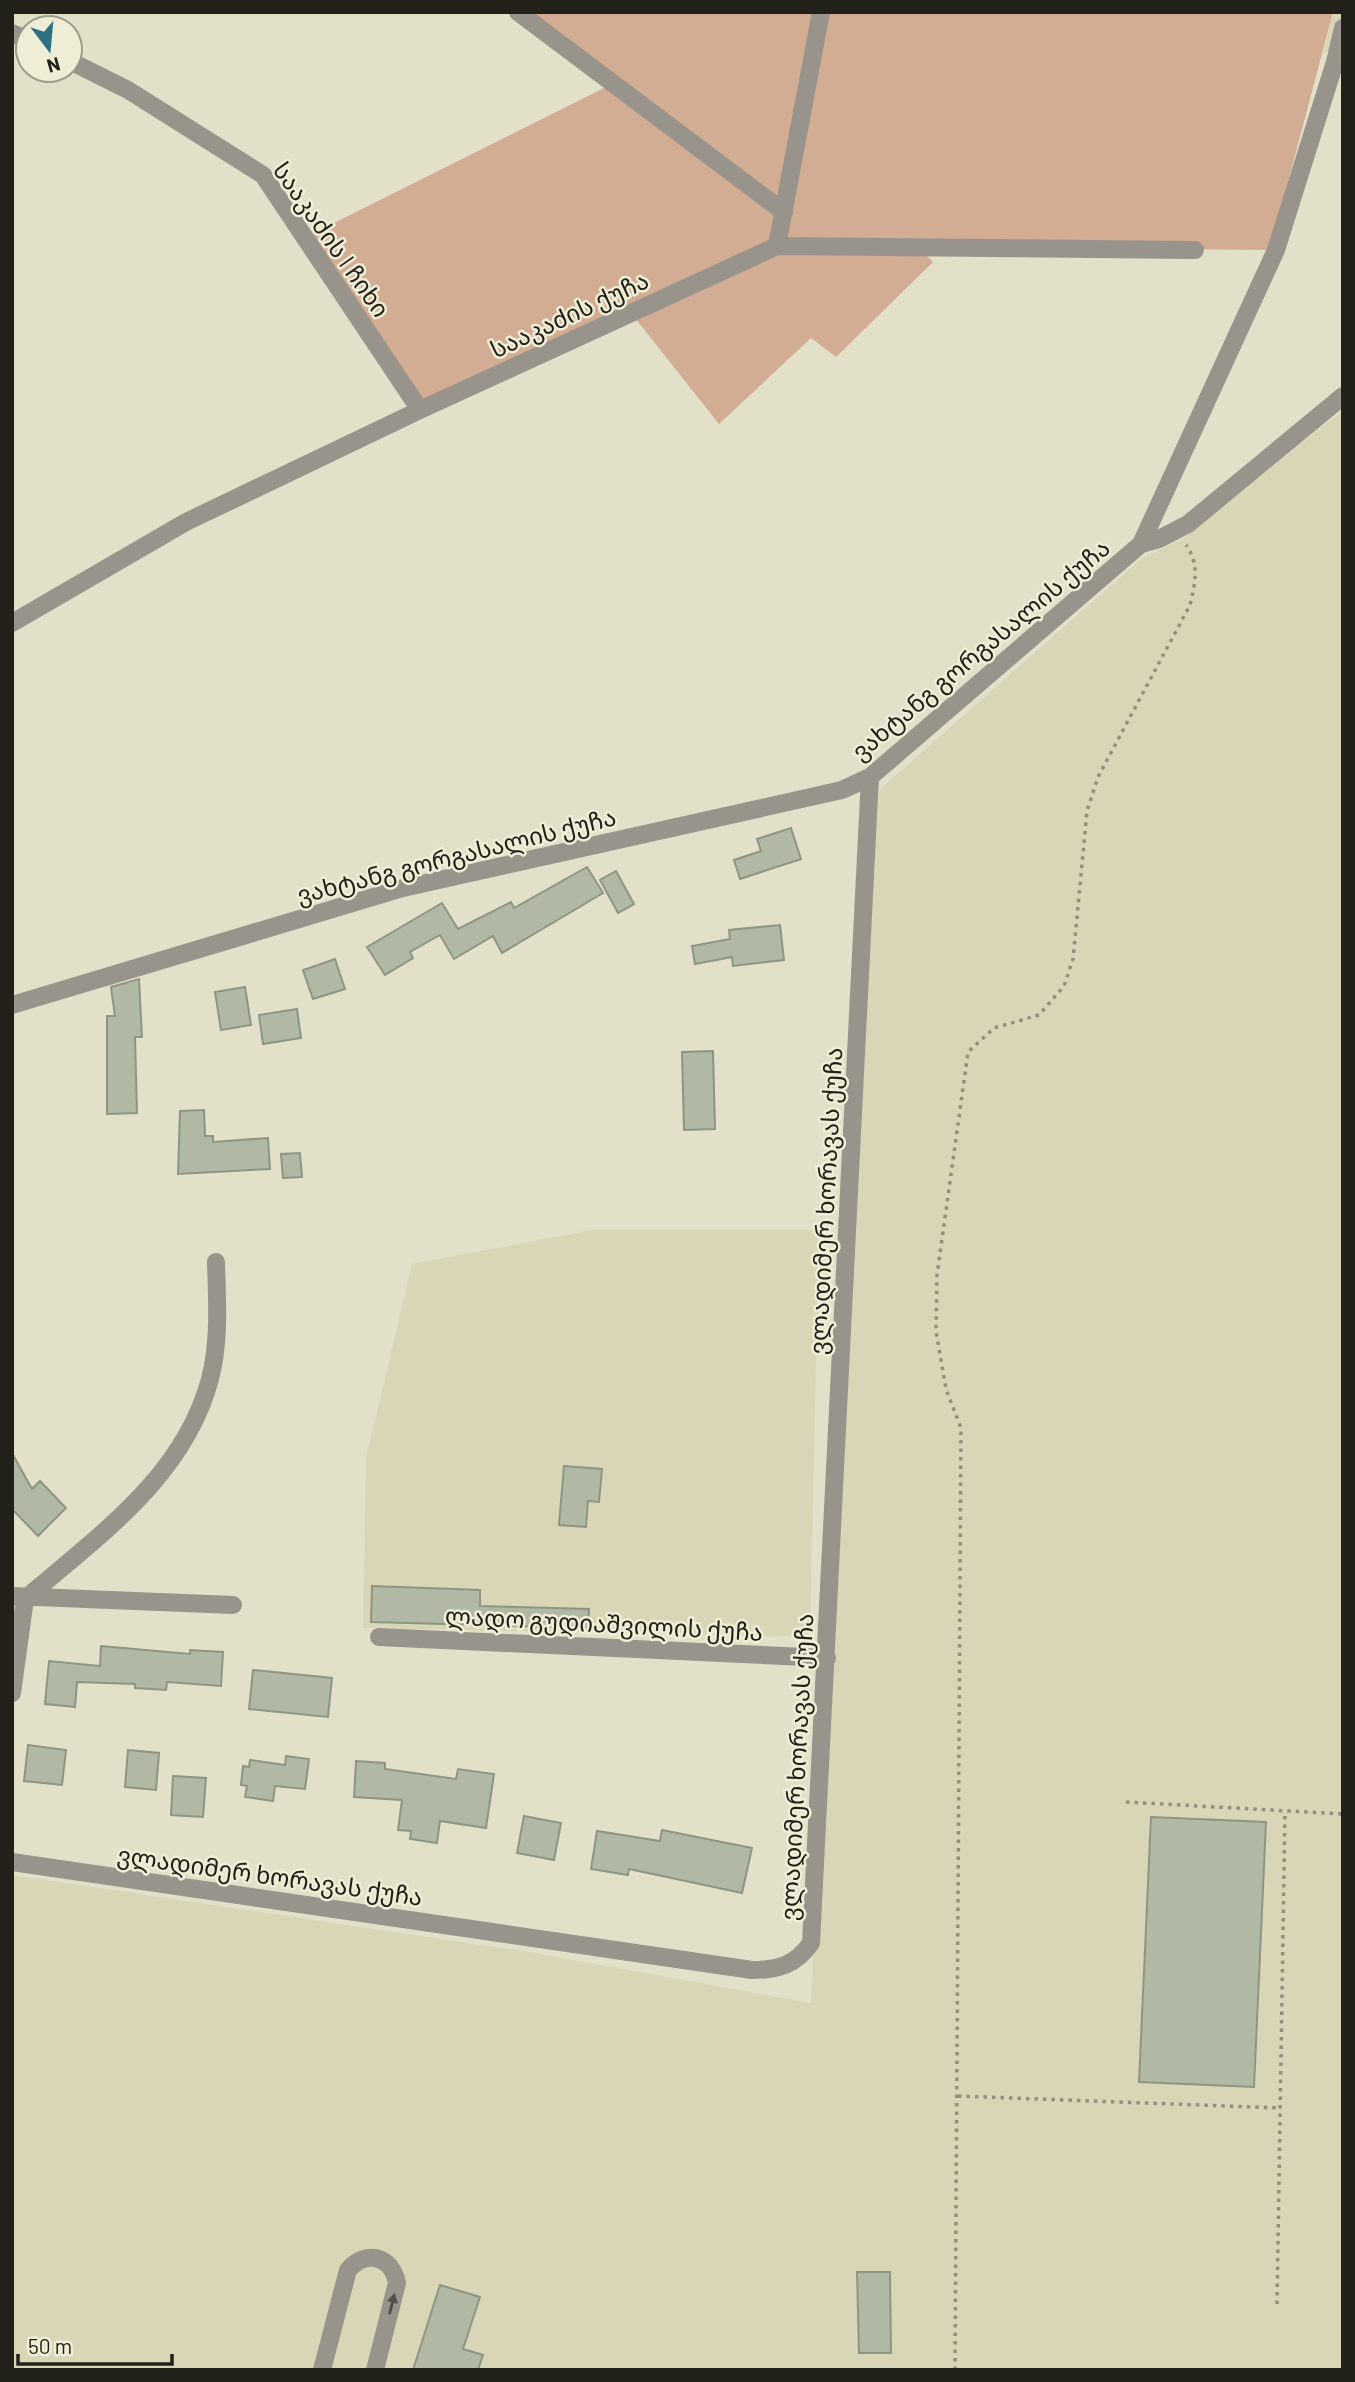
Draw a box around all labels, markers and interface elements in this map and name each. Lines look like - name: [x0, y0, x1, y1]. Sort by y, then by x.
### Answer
- north arrow: [14, 14, 84, 84]
- text: N: [45, 53, 63, 79]
- street label: სააკაძის I ჩიხი: [267, 156, 396, 323]
- street label: სააკაძის ქუჩა: [485, 265, 653, 364]
- street label: ვახტანგ გორგასალის ქუჩა: [845, 532, 1116, 766]
- street label: ვახტანგ გორგასალის ქუჩა: [293, 801, 619, 910]
- street label: ვლადიმერ ხორავას ქუჩა: [802, 1046, 849, 1356]
- street label: ლადო გუდიაშვილის ქუჩა: [444, 1600, 764, 1647]
- street label: ვლადიმერ ხორავას ქუჩა: [773, 1612, 820, 1922]
- street label: ვლადიმერ ხორავას ქუჩა: [115, 1839, 424, 1912]
- one-way arrow: [387, 2293, 398, 2315]
- scale bar: [18, 2322, 172, 2366]
- text: 50 m: [28, 2333, 72, 2358]

